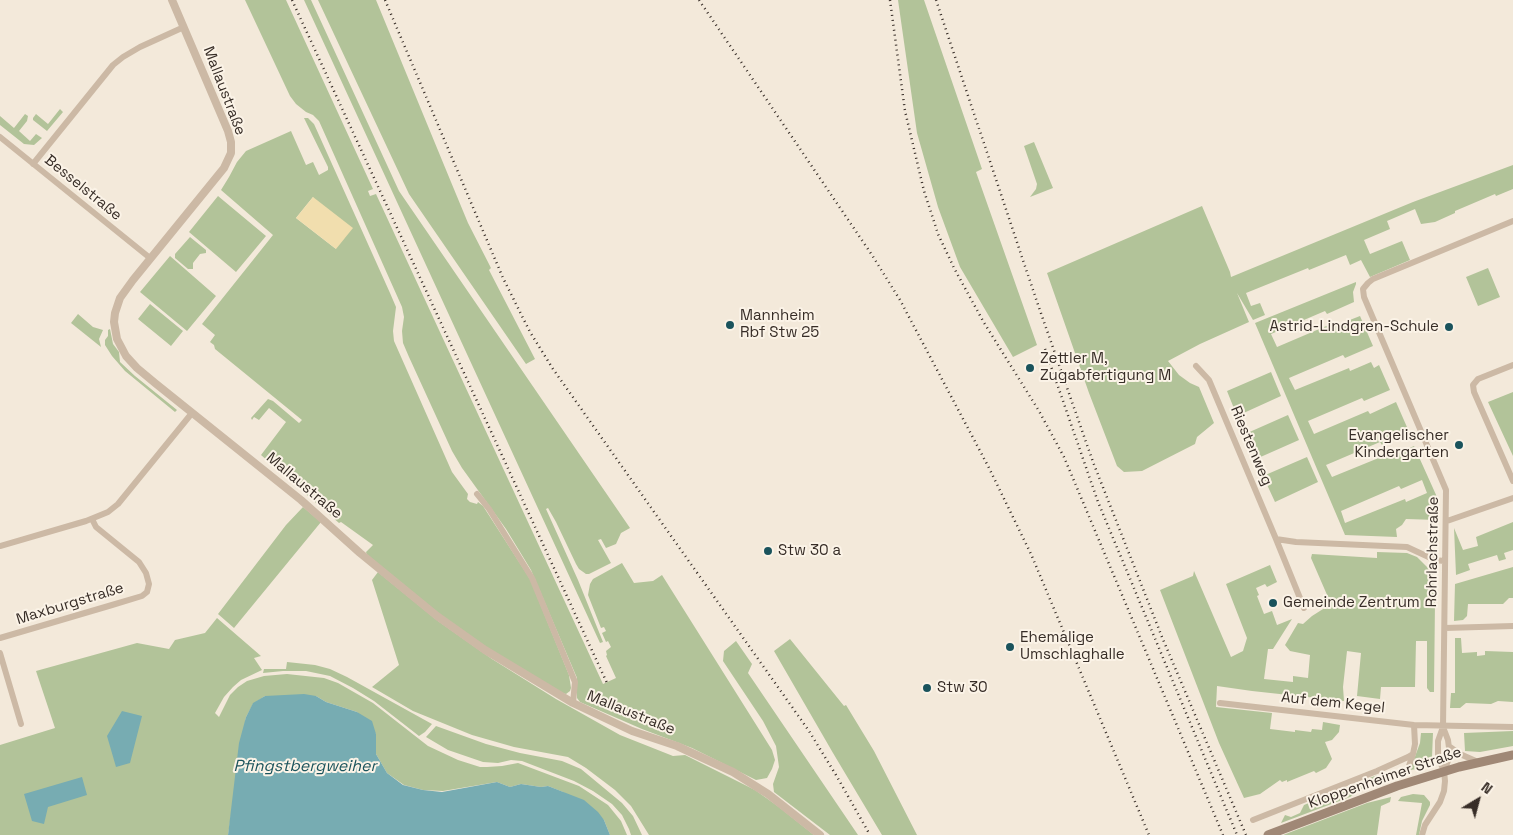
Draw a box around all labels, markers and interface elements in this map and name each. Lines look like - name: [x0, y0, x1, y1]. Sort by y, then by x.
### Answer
- street label: Mallaustraße: [199, 44, 249, 138]
- street label: Besselstraße: [41, 151, 125, 225]
- place label: Mannheim Rbf Stw 25: [740, 307, 819, 342]
- place label: Astrid-Lindgren-Schule: [1269, 318, 1439, 336]
- marker: Mannheim Rbf Stw 25: [724, 319, 736, 331]
- marker: Astrid-Lindgren-Schule: [1443, 321, 1455, 333]
- place label: Zettler M, Zugabfertigung M: [1040, 350, 1171, 385]
- marker: Zettler M, Zugabfertigung M: [1024, 362, 1036, 374]
- street label: Riestenweg: [1226, 403, 1276, 489]
- place label: Evangelischer Kindergarten: [1348, 427, 1449, 462]
- marker: Evangelischer Kindergarten: [1453, 439, 1465, 451]
- street label: Mallaustraße: [262, 449, 346, 523]
- street label: Rohrlachstraße: [1423, 496, 1443, 608]
- place label: Stw 30 a: [778, 542, 841, 560]
- marker: Stw 30 a: [762, 545, 774, 557]
- street label: Maxburgstraße: [14, 579, 126, 629]
- place label: Gemeinde Zentrum: [1283, 594, 1420, 612]
- marker: Gemeinde Zentrum: [1267, 597, 1279, 609]
- place label: Ehemalige Umschlaghalle: [1020, 629, 1125, 664]
- marker: Ehemalige Umschlaghalle: [1004, 641, 1016, 653]
- place label: Stw 30: [937, 679, 988, 697]
- marker: Stw 30: [921, 682, 933, 694]
- street label: Mallaustraße: [584, 687, 678, 739]
- street label: Auf dem Kegel: [1280, 689, 1386, 717]
- street label: Kloppenheimer Straße: [1306, 743, 1464, 813]
- water label: Pfingstbergweiher: [233, 757, 377, 777]
- north arrow: [1453, 775, 1503, 825]
- text: N: [1478, 778, 1496, 798]

